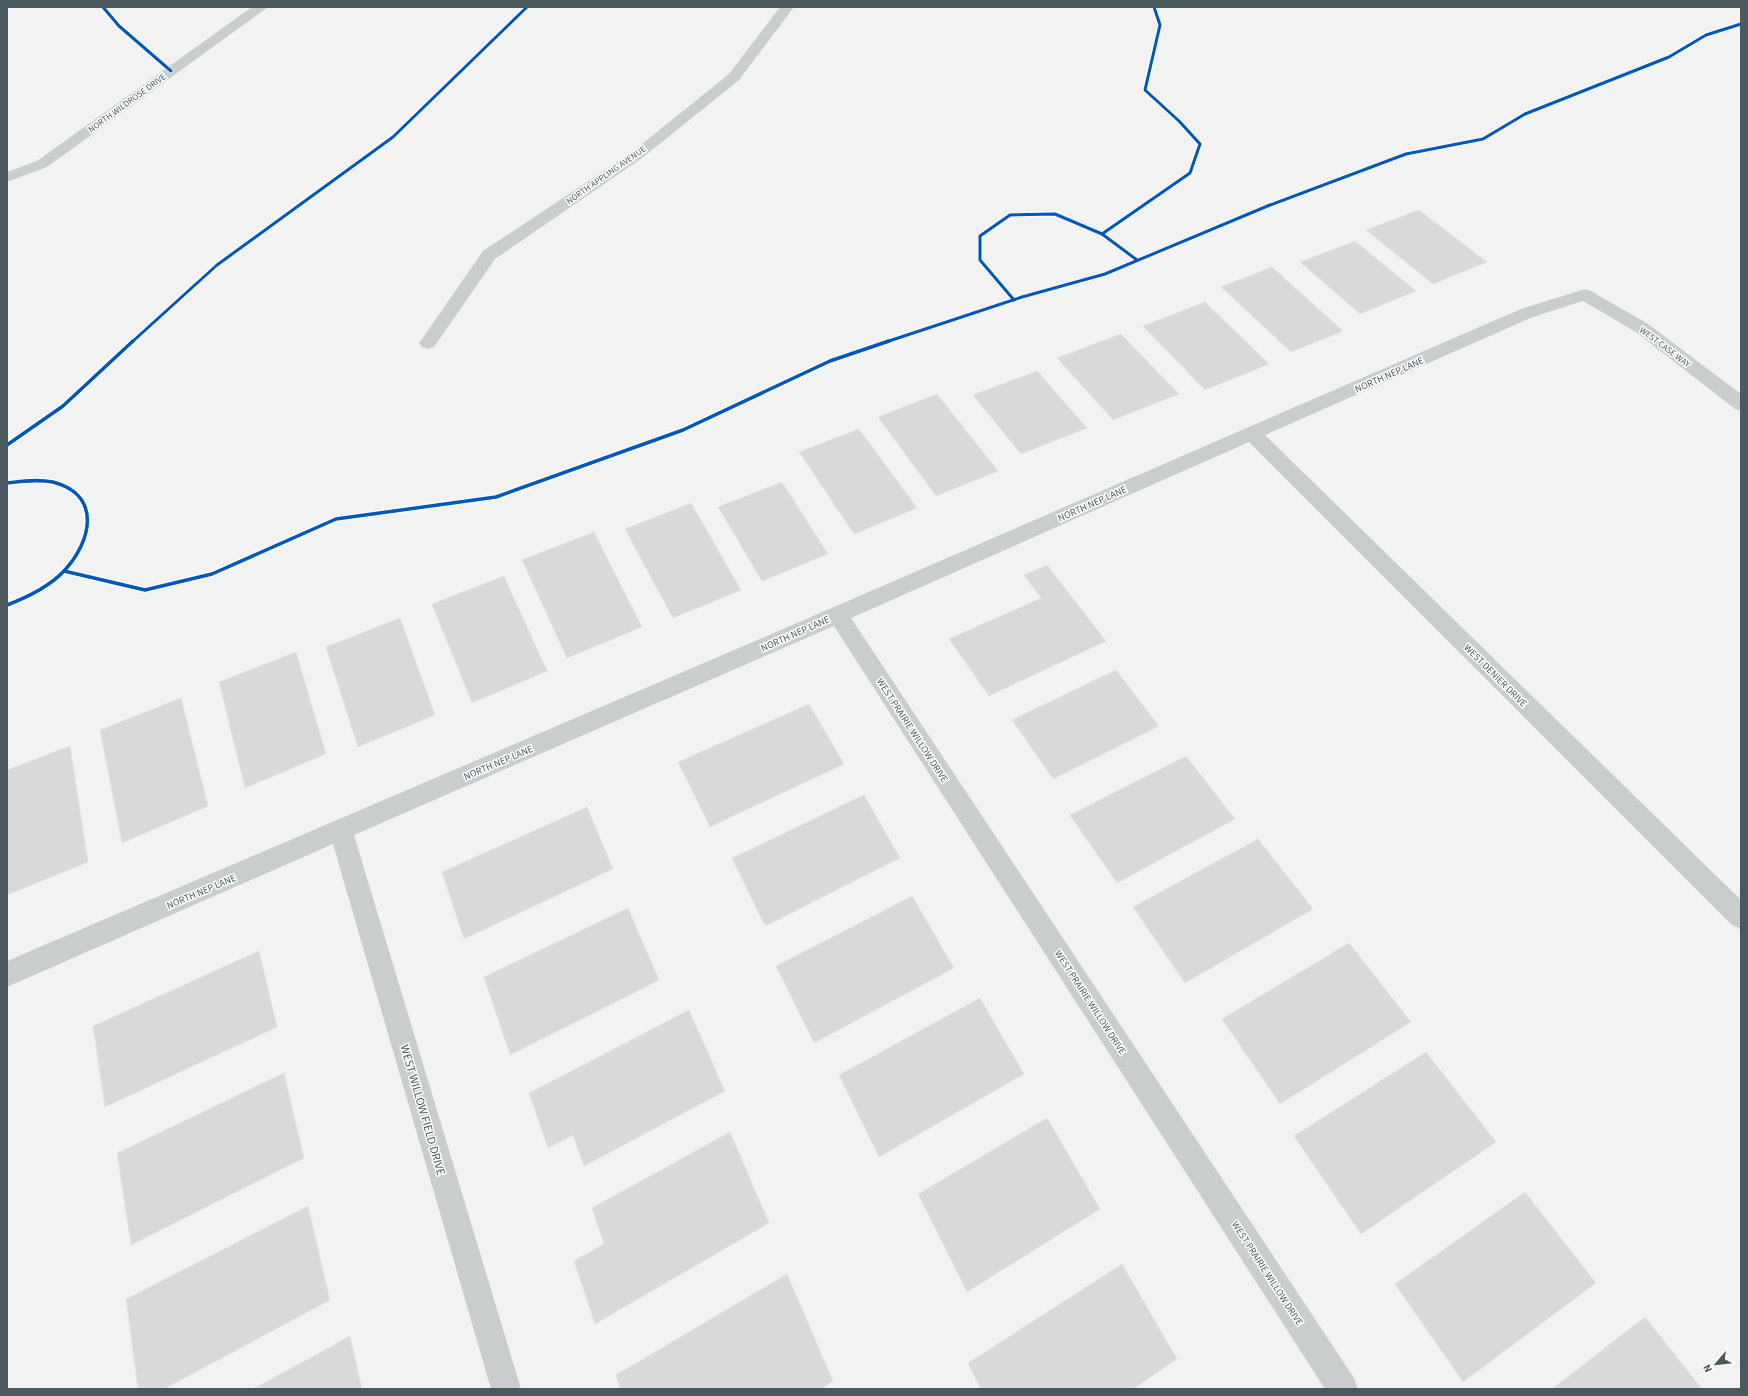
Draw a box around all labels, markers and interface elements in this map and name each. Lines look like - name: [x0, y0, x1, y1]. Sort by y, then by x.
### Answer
- street label: NORTH WILDROSE DRIVE: [86, 71, 169, 136]
- street label: NORTH APPLING AVENUE: [564, 143, 649, 208]
- street label: WEST CASE WAY: [1637, 324, 1693, 371]
- street label: NORTH NEP LANE: [1353, 353, 1426, 396]
- street label: NORTH NEP LANE: [1056, 482, 1129, 525]
- street label: NORTH NEP LANE: [759, 612, 832, 655]
- street label: WEST DENIER DRIVE: [1461, 641, 1530, 710]
- street label: WEST PRAIRIE WILLOW DRIVE: [873, 676, 951, 785]
- street label: NORTH NEP LANE: [462, 742, 535, 784]
- street label: NORTH NEP LANE: [165, 871, 238, 913]
- street label: WEST PRAIRIE WILLOW DRIVE: [1051, 948, 1129, 1057]
- street label: WEST WILLOW FIELD DRIVE: [396, 1043, 449, 1178]
- street label: WEST PRAIRIE WILLOW DRIVE: [1228, 1219, 1306, 1328]
- north arrow: [1696, 1344, 1736, 1384]
- text: N: [1699, 1362, 1716, 1375]

